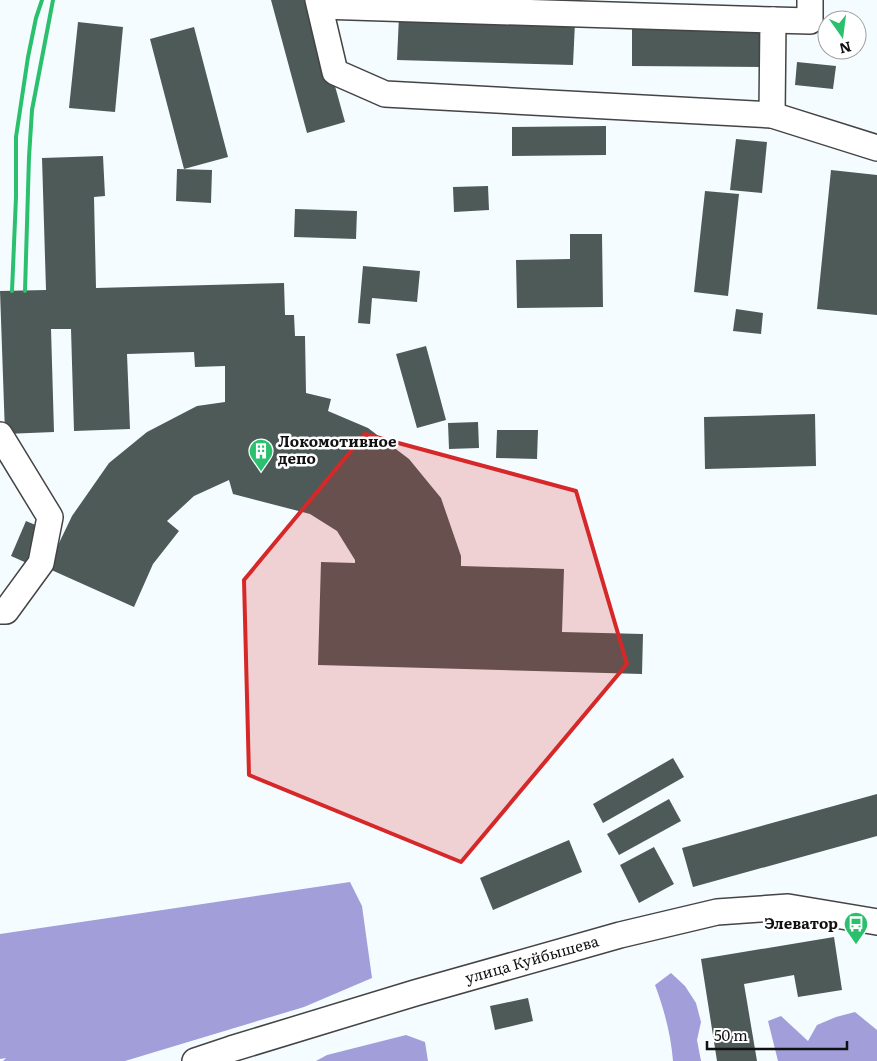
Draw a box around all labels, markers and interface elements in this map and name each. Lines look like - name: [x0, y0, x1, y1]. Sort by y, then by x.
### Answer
- north arrow: [817, 10, 867, 60]
- text: N: [837, 37, 854, 60]
- place label: Локомотивное депо: [278, 429, 397, 469]
- building icon: Локомотивное депо: [248, 438, 274, 472]
- place label: Элеватор: [764, 911, 838, 934]
- bus stop icon: Элеватор: [843, 911, 869, 945]
- street label: улица Куйбышева: [462, 928, 602, 989]
- scale bar: [707, 1018, 847, 1050]
- text: 50 m: [714, 1023, 748, 1046]

